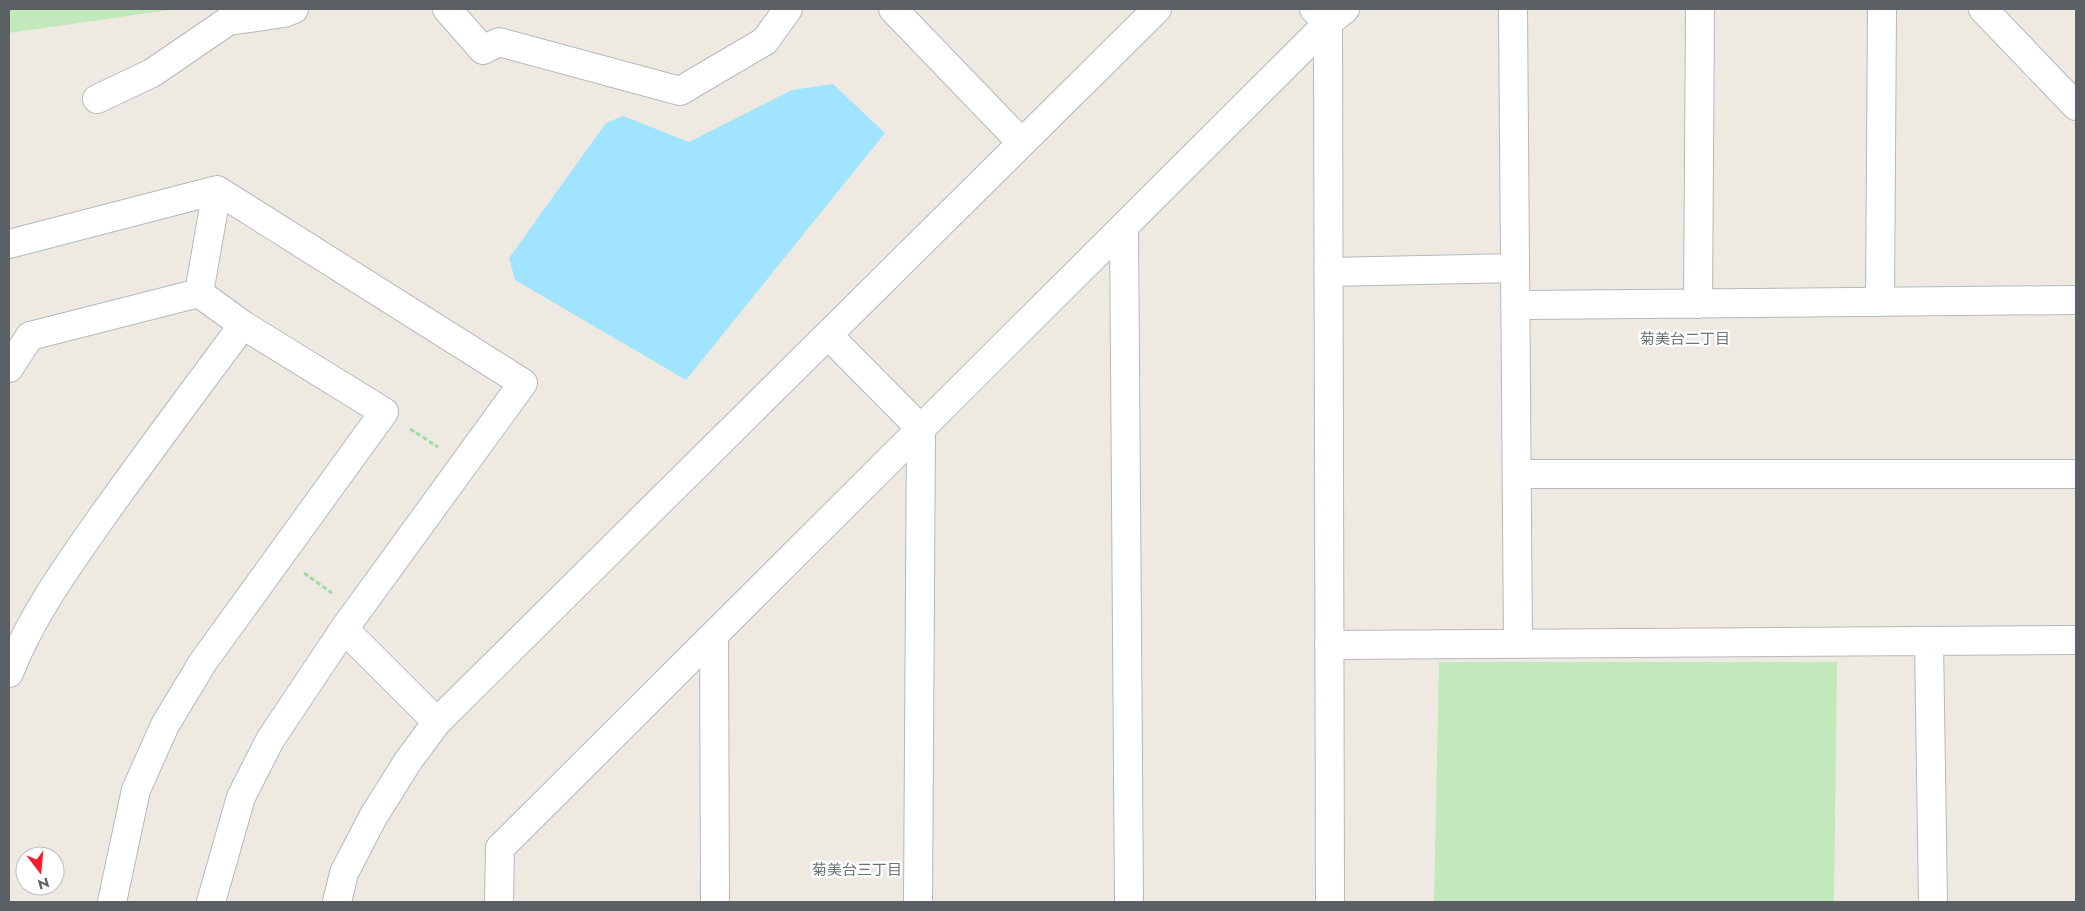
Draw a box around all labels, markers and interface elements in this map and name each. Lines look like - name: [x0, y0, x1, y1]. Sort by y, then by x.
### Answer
- district label: 菊美台二丁目: [1640, 328, 1730, 350]
- north arrow: [15, 846, 65, 896]
- district label: 菊美台三丁目: [812, 859, 902, 881]
- text: N: [35, 872, 52, 895]

